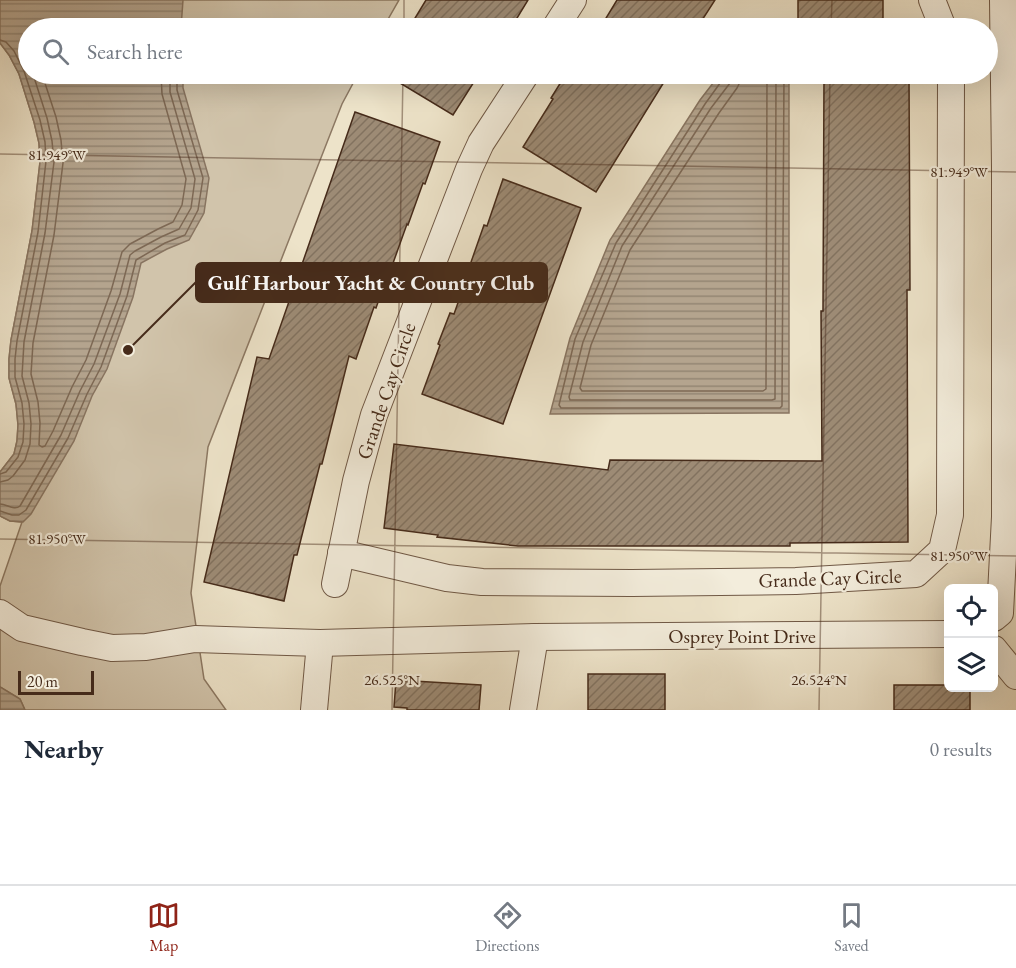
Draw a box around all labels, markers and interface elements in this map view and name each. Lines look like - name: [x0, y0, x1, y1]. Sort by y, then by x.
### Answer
- search box: [18, 18, 998, 84]
- icon: search: [39, 35, 72, 68]
- text: Search here: [87, 37, 182, 66]
- text: 81.949°W: [28, 145, 86, 164]
- text: 81.949°W: [930, 162, 988, 181]
- callout: Gulf Harbour Yacht & Country Club: [196, 263, 547, 302]
- text: Gulf Harbour Yacht & Country Club: [208, 269, 534, 296]
- street label: Grande Cay Circle: [350, 319, 422, 463]
- text: 81.950°W: [28, 529, 86, 548]
- text: 81.950°W: [930, 546, 988, 565]
- street label: Grande Cay Circle: [758, 563, 902, 593]
- map controls: [944, 584, 998, 692]
- button: locate: [944, 584, 998, 638]
- street label: Osprey Point Drive: [668, 623, 816, 649]
- button: layers: [944, 638, 998, 692]
- scale bar: [18, 668, 94, 696]
- text: 26.525°N: [364, 670, 420, 689]
- text: 26.524°N: [791, 670, 847, 689]
- text: 20 m: [27, 671, 58, 692]
- text: Nearby: [24, 732, 104, 766]
- text: 0 results: [929, 736, 992, 762]
- tab: Map: [147, 899, 180, 956]
- tab: Directions: [475, 899, 540, 956]
- tab: Saved: [834, 899, 869, 956]

